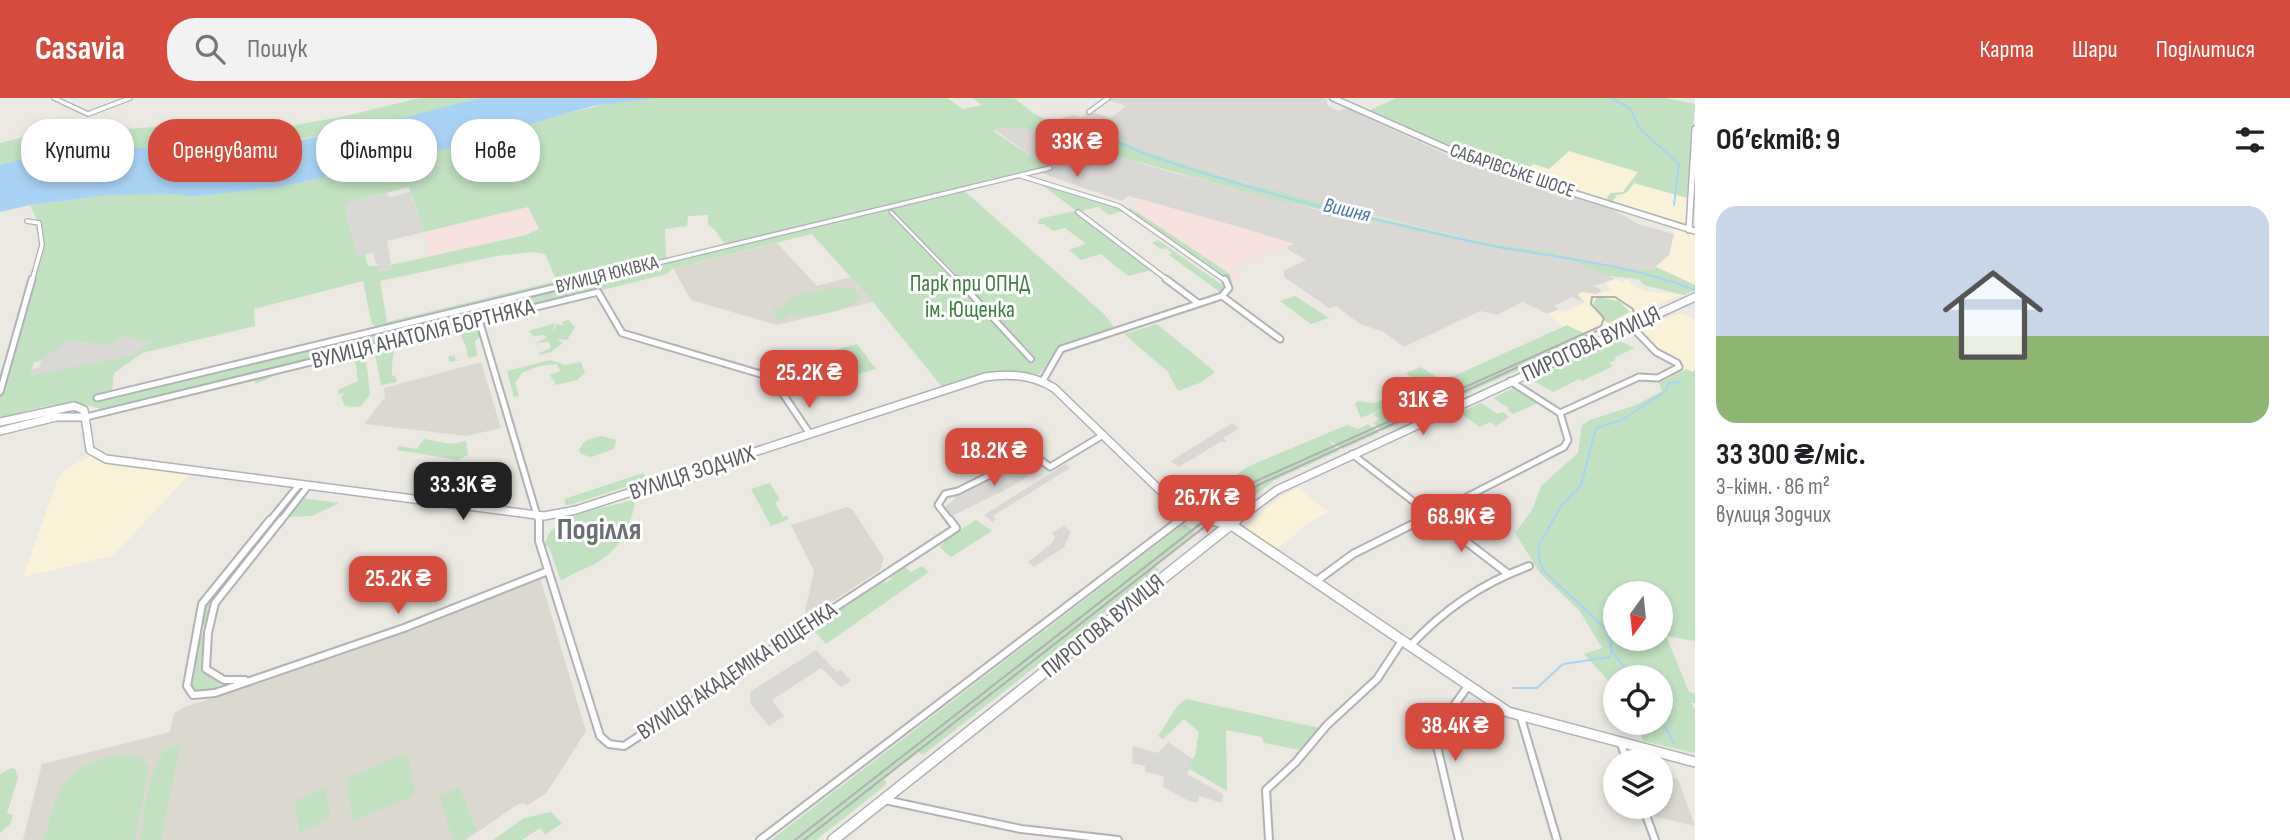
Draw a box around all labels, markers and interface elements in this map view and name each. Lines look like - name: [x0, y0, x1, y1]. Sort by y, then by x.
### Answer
- search box: [167, 18, 657, 81]
- text: Casavia: [35, 29, 125, 69]
- icon: search: [191, 30, 229, 68]
- text: Пошук: [247, 34, 307, 65]
- text: Карта: [1979, 35, 2034, 64]
- text: Шари: [2072, 35, 2118, 64]
- text: Поділитися: [2156, 35, 2255, 64]
- chip: Купити: [21, 119, 134, 182]
- chip: Орендувати: [148, 119, 302, 182]
- chip: Фільтри: [316, 119, 437, 182]
- chip: Нове: [451, 119, 540, 182]
- pin: 33K ₴: [1028, 120, 1126, 179]
- icon: filters: [2231, 121, 2269, 159]
- text: Об’єктів: 9: [1716, 122, 1840, 158]
- text: 33K ₴: [1052, 128, 1102, 156]
- street label: САБАРІВСЬКЕ ШОСЕ: [1447, 139, 1577, 203]
- water label: Вишня: [1321, 192, 1373, 228]
- street label: ВУЛИЦЯ ЮКІВКА: [553, 251, 661, 299]
- icon: home: [1930, 252, 2056, 378]
- park label: Парк при ОПНД ім. Ющенка: [910, 270, 1030, 324]
- street label: ВУЛИЦЯ АНАТОЛІЯ БОРТНЯКА: [309, 293, 537, 375]
- street label: ПИРОГОВА ВУЛИЦЯ: [1517, 300, 1665, 388]
- pin: 25.2K ₴: [744, 350, 874, 410]
- text: 25.2K ₴: [776, 359, 842, 387]
- pin: 31K ₴: [1374, 378, 1472, 437]
- text: 31K ₴: [1398, 386, 1448, 414]
- pin: 18.2K ₴: [929, 428, 1059, 488]
- text: 18.2K ₴: [961, 437, 1027, 465]
- text: 33 300 ₴/міс.: [1716, 437, 1866, 473]
- street label: ВУЛИЦЯ ЗОДЧИХ: [626, 440, 758, 506]
- pin: 33.3K ₴: [398, 462, 528, 522]
- text: 33.3K ₴: [430, 471, 496, 499]
- text: 3-кімн. · 86 m²: [1716, 473, 1830, 501]
- pin: 26.7K ₴: [1142, 476, 1272, 535]
- text: 26.7K ₴: [1174, 484, 1240, 512]
- pin: 68.9K ₴: [1396, 494, 1526, 554]
- text: вулиця Зодчих: [1716, 501, 1831, 529]
- text: 68.9K ₴: [1427, 503, 1495, 531]
- district label: Поділля: [557, 512, 641, 548]
- pin: 25.2K ₴: [333, 556, 463, 616]
- text: 25.2K ₴: [365, 565, 431, 593]
- street label: ПИРОГОВА ВУЛИЦЯ: [1036, 568, 1170, 684]
- north arrow: [1603, 581, 1673, 651]
- map controls: [1603, 581, 1673, 819]
- street label: ВУЛИЦЯ АКАДЕМІКА ЮЩЕНКА: [632, 596, 842, 746]
- button: locate: [1603, 665, 1673, 735]
- pin: 38.4K ₴: [1390, 704, 1520, 763]
- text: 38.4K ₴: [1421, 712, 1489, 740]
- button: layers: [1603, 749, 1673, 819]

